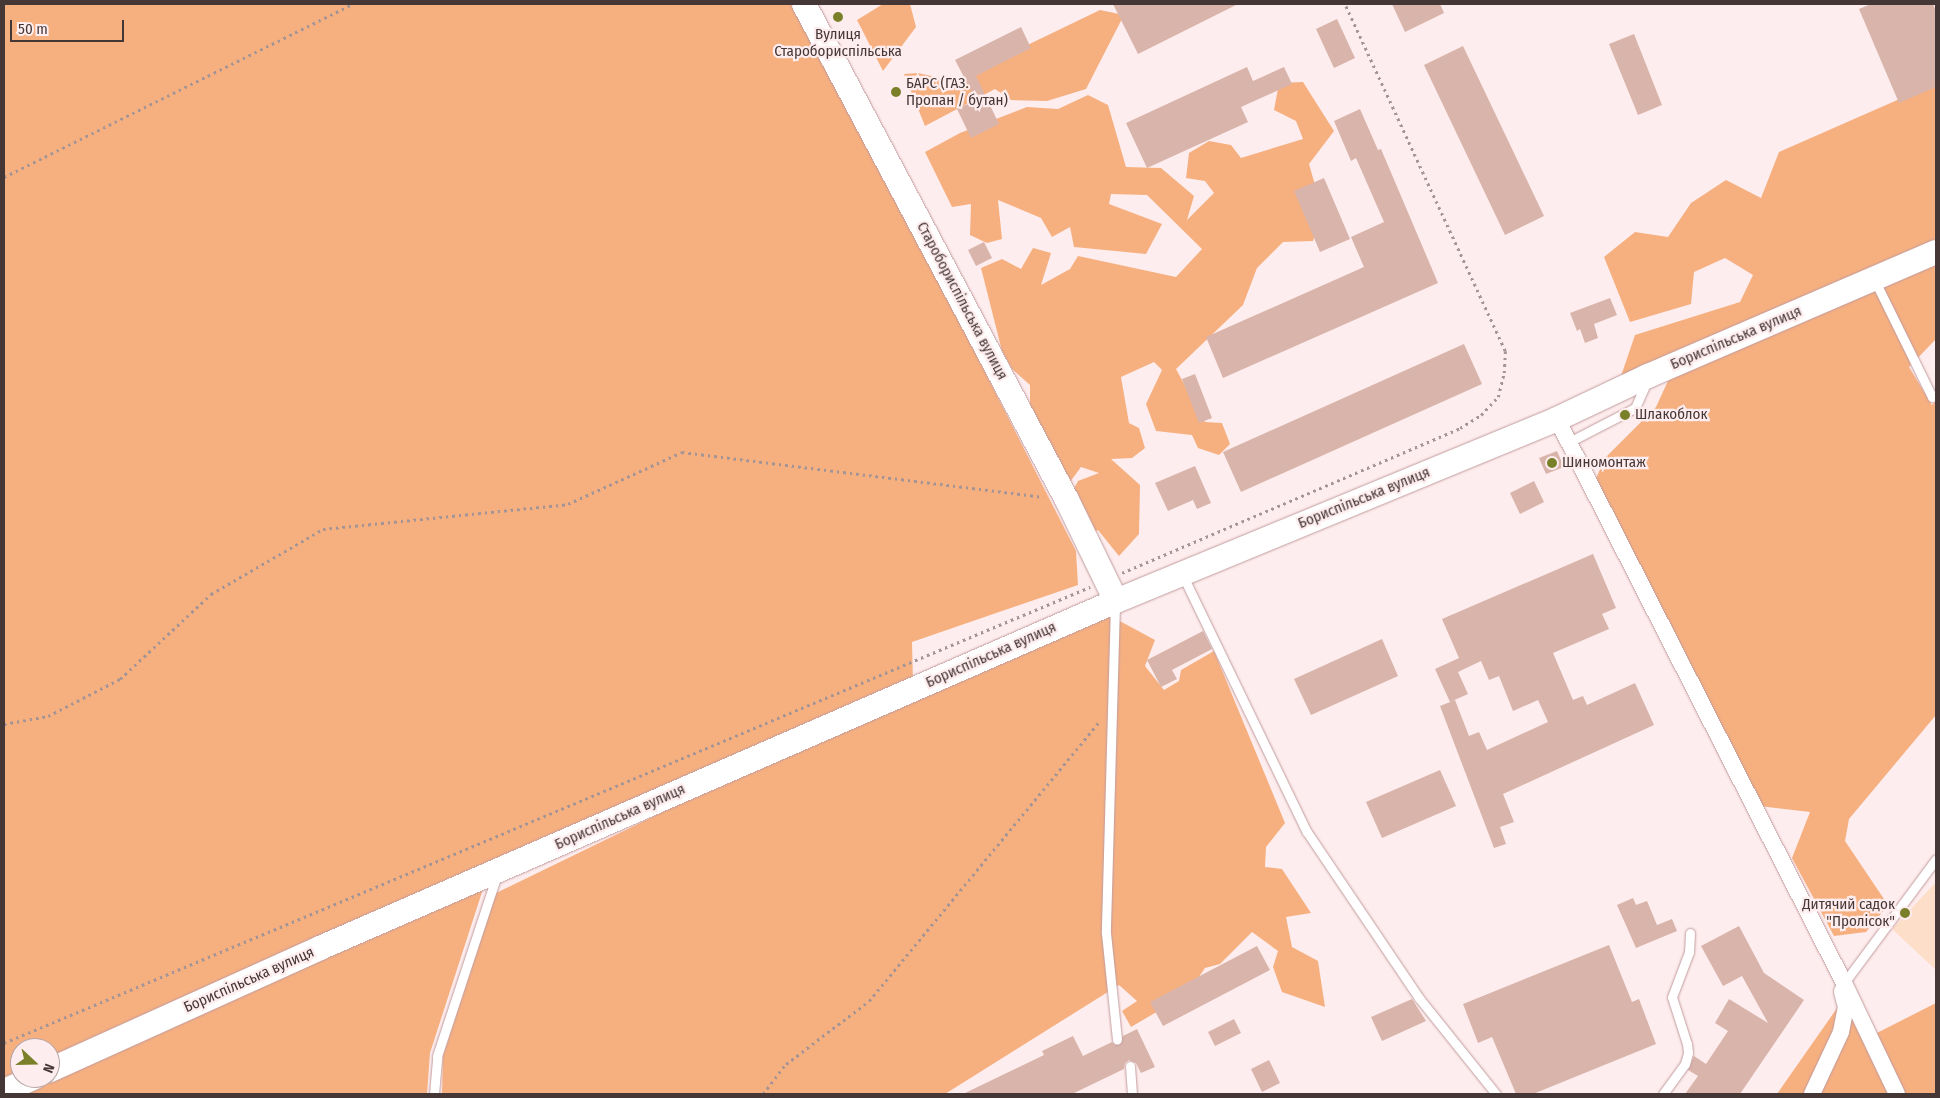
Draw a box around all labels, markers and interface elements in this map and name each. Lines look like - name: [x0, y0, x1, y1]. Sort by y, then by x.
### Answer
- scale bar: [12, 10, 126, 42]
- marker: Вулиця Старобориспільська: [832, 11, 844, 23]
- text: 50 m: [18, 20, 48, 38]
- place label: Вулиця Старобориспільська: [774, 25, 902, 60]
- place label: БАРС (ГАЗ. Пропан / бутан): [906, 74, 1008, 109]
- marker: БАРС (ГАЗ. Пропан / бутан): [890, 86, 902, 98]
- street label: Старобориспільська вулиця: [913, 219, 1011, 383]
- street label: Бориспільська вулиця: [1668, 302, 1804, 374]
- place label: Шлакоблок: [1635, 406, 1707, 424]
- marker: Шлакоблок: [1619, 409, 1631, 421]
- place label: Шиномонтаж: [1562, 454, 1646, 472]
- marker: Шиномонтаж: [1546, 457, 1558, 469]
- street label: Бориспільська вулиця: [1295, 463, 1433, 533]
- street label: Бориспільська вулиця: [923, 618, 1059, 692]
- street label: Бориспільська вулиця: [552, 780, 688, 854]
- place label: Дитячий садок "Пролісок": [1802, 895, 1895, 930]
- marker: Дитячий садок "Пролісок": [1899, 907, 1911, 919]
- street label: Бориспільська вулиця: [181, 943, 317, 1017]
- north arrow: [10, 1038, 60, 1088]
- text: N: [39, 1061, 58, 1075]

